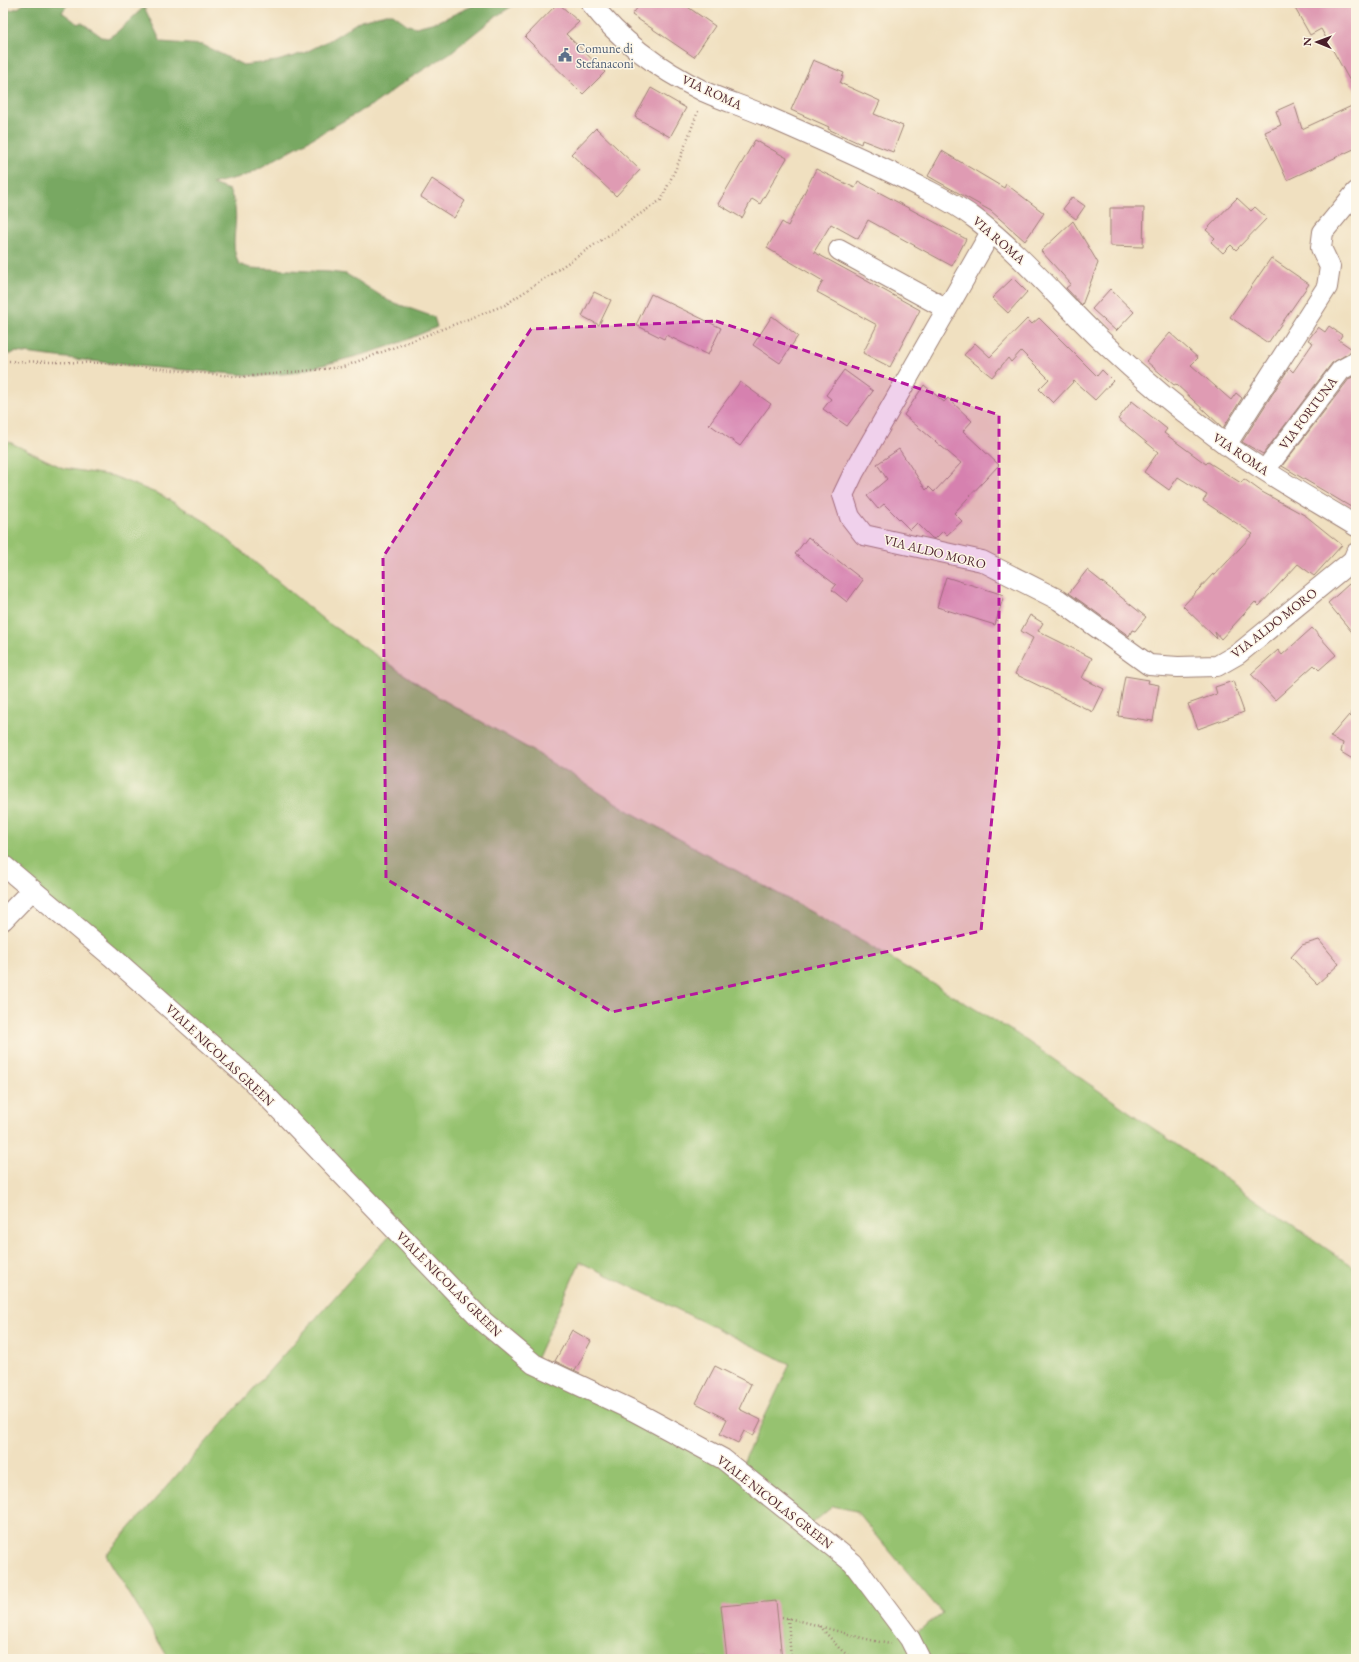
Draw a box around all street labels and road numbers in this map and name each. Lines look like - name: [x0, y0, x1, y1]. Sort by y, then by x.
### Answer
- street label: VIA ROMA: [679, 71, 746, 114]
- street label: VIA ROMA: [969, 212, 1030, 268]
- street label: VIA FORTUNA: [1275, 372, 1342, 453]
- street label: VIA ROMA: [1209, 429, 1273, 480]
- street label: VIA ALDO MORO: [882, 531, 988, 573]
- street label: VIA ALDO MORO: [1228, 584, 1320, 662]
- street label: VIALE NICOLAS GREEN: [162, 1000, 278, 1110]
- street label: VIALE NICOLAS GREEN: [393, 1228, 506, 1341]
- street label: VIALE NICOLAS GREEN: [714, 1451, 837, 1553]

